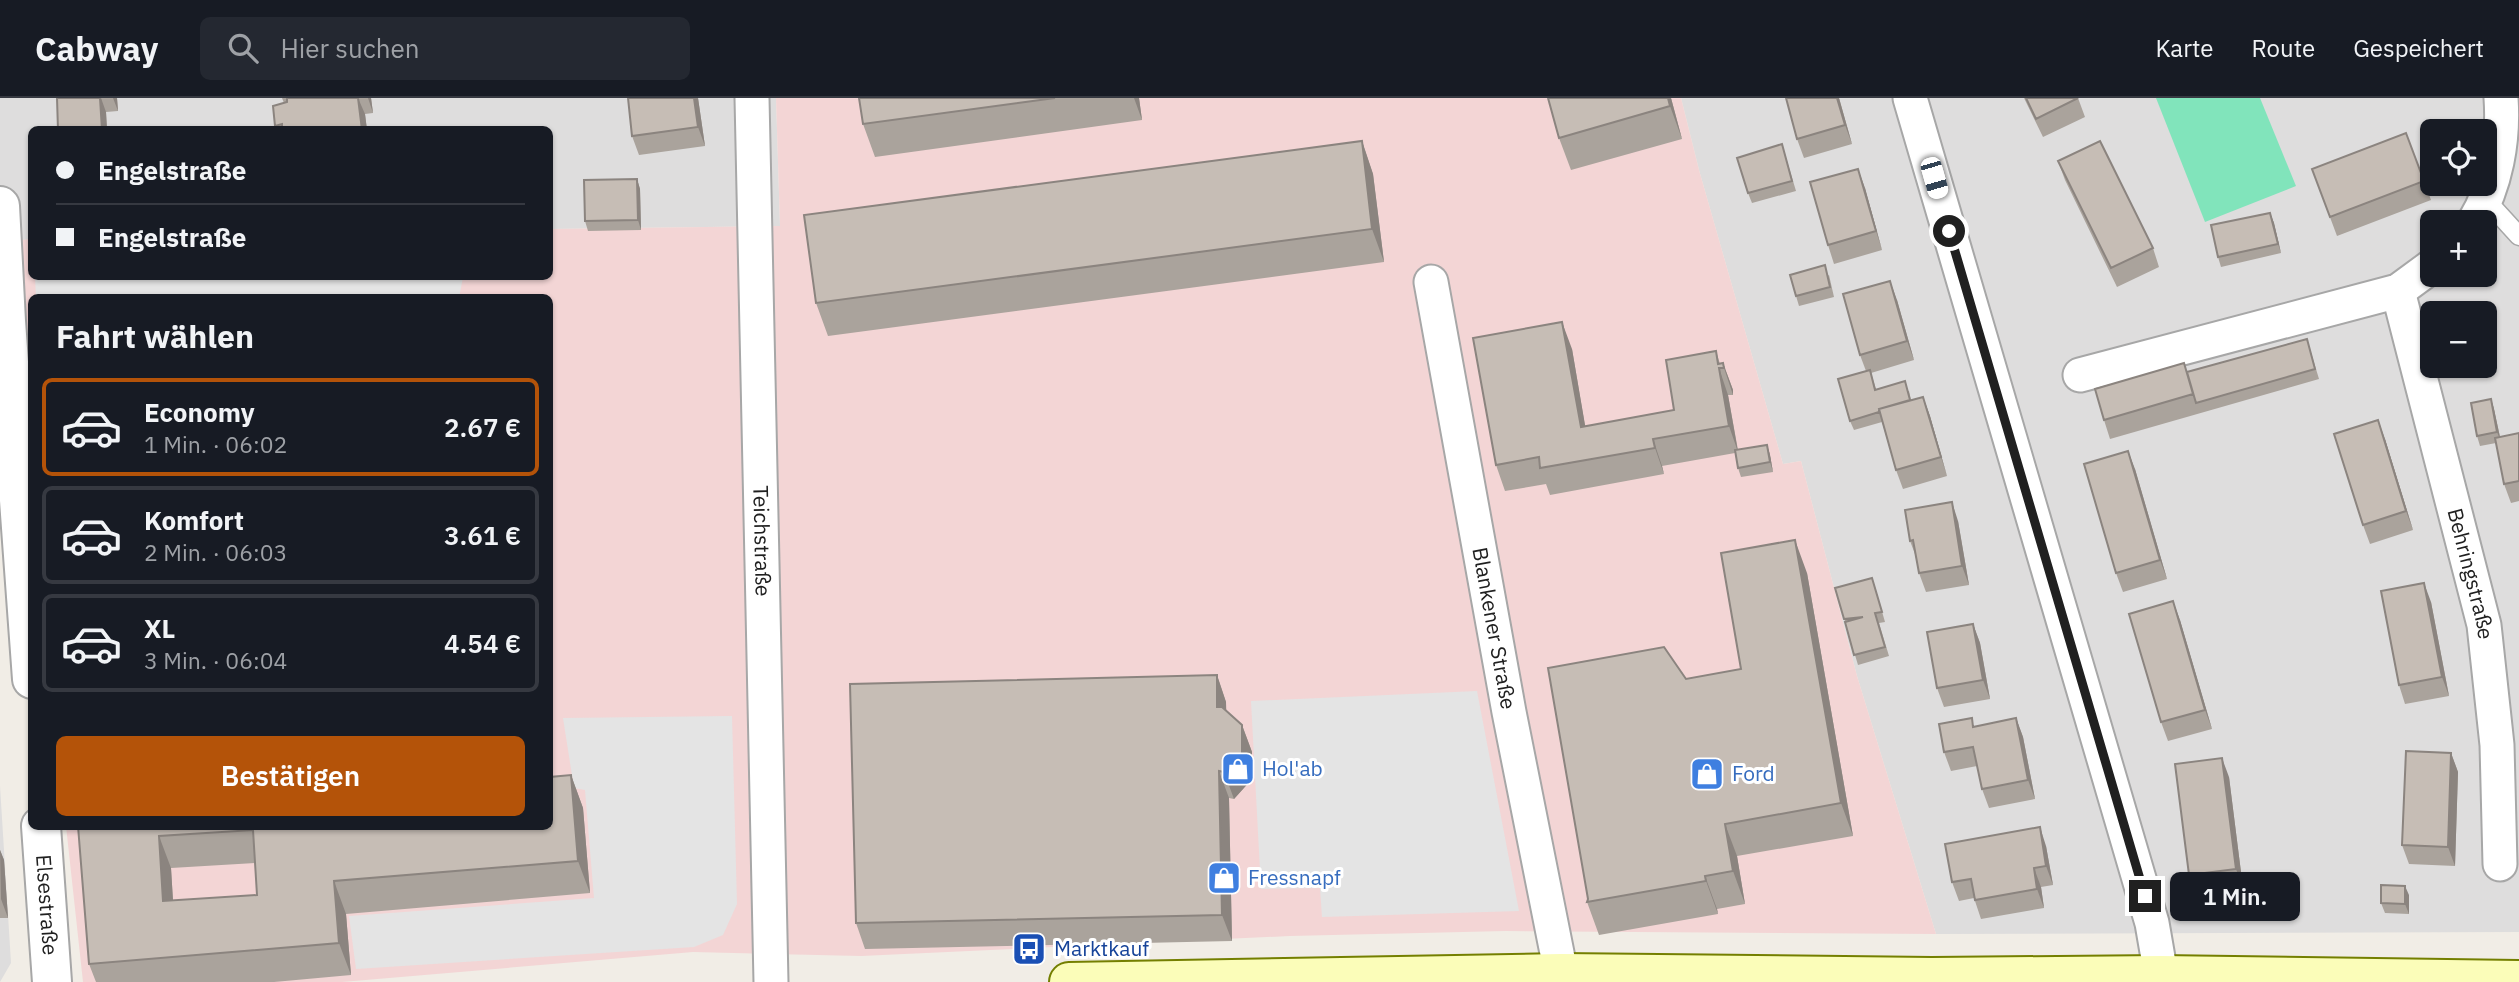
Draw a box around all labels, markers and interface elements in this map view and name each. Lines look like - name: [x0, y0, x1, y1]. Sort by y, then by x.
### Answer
- search box: [200, 17, 690, 80]
- text: Cabway: [35, 27, 158, 70]
- icon: search: [224, 29, 262, 67]
- text: Hier suchen: [280, 31, 420, 65]
- text: Karte: [2155, 32, 2214, 64]
- text: Route: [2252, 32, 2315, 64]
- text: Gespeichert: [2353, 32, 2484, 64]
- map controls: [2420, 119, 2497, 378]
- button: locate: [2420, 119, 2497, 196]
- text: Engelstraße: [98, 153, 247, 187]
- car: [1919, 155, 1950, 201]
- button: +: [2420, 210, 2497, 287]
- route start: [1933, 215, 1965, 247]
- text: Engelstraße: [98, 220, 247, 254]
- button: −: [2420, 301, 2497, 378]
- text: Fahrt wählen: [56, 315, 254, 357]
- text: Economy: [144, 395, 255, 429]
- icon: car: [60, 396, 123, 459]
- text: 2.67 €: [444, 410, 521, 444]
- text: 1 Min. · 06:02: [144, 429, 287, 459]
- street label: Teichstraße: [747, 485, 778, 597]
- text: Komfort: [144, 503, 244, 537]
- icon: car: [60, 504, 123, 567]
- street label: Behringstraße: [2441, 505, 2500, 641]
- text: 3.61 €: [444, 518, 521, 552]
- text: 2 Min. · 06:03: [144, 537, 287, 567]
- street label: Blankener Straße: [1466, 545, 1523, 712]
- text: XL: [144, 611, 175, 645]
- icon: car: [60, 612, 123, 675]
- text: 4.54 €: [444, 626, 521, 660]
- text: 3 Min. · 06:04: [144, 645, 287, 675]
- button: Bestätigen: [56, 736, 525, 816]
- shop icon: Hol'ab: [1219, 750, 1257, 788]
- place label: Hol'ab: [1262, 754, 1323, 782]
- shop icon: Ford: [1688, 755, 1726, 793]
- place label: Ford: [1732, 759, 1775, 787]
- street label: Elsestraße: [30, 853, 65, 956]
- shop icon: Fressnapf: [1205, 859, 1243, 897]
- place label: Fressnapf: [1248, 863, 1341, 891]
- callout: 1 Min.: [2170, 872, 2299, 920]
- route end: [2129, 880, 2161, 912]
- text: 1 Min.: [2203, 881, 2267, 911]
- bus stop icon: Marktkauf: [1010, 930, 1048, 968]
- place label: Marktkauf: [1054, 934, 1149, 962]

